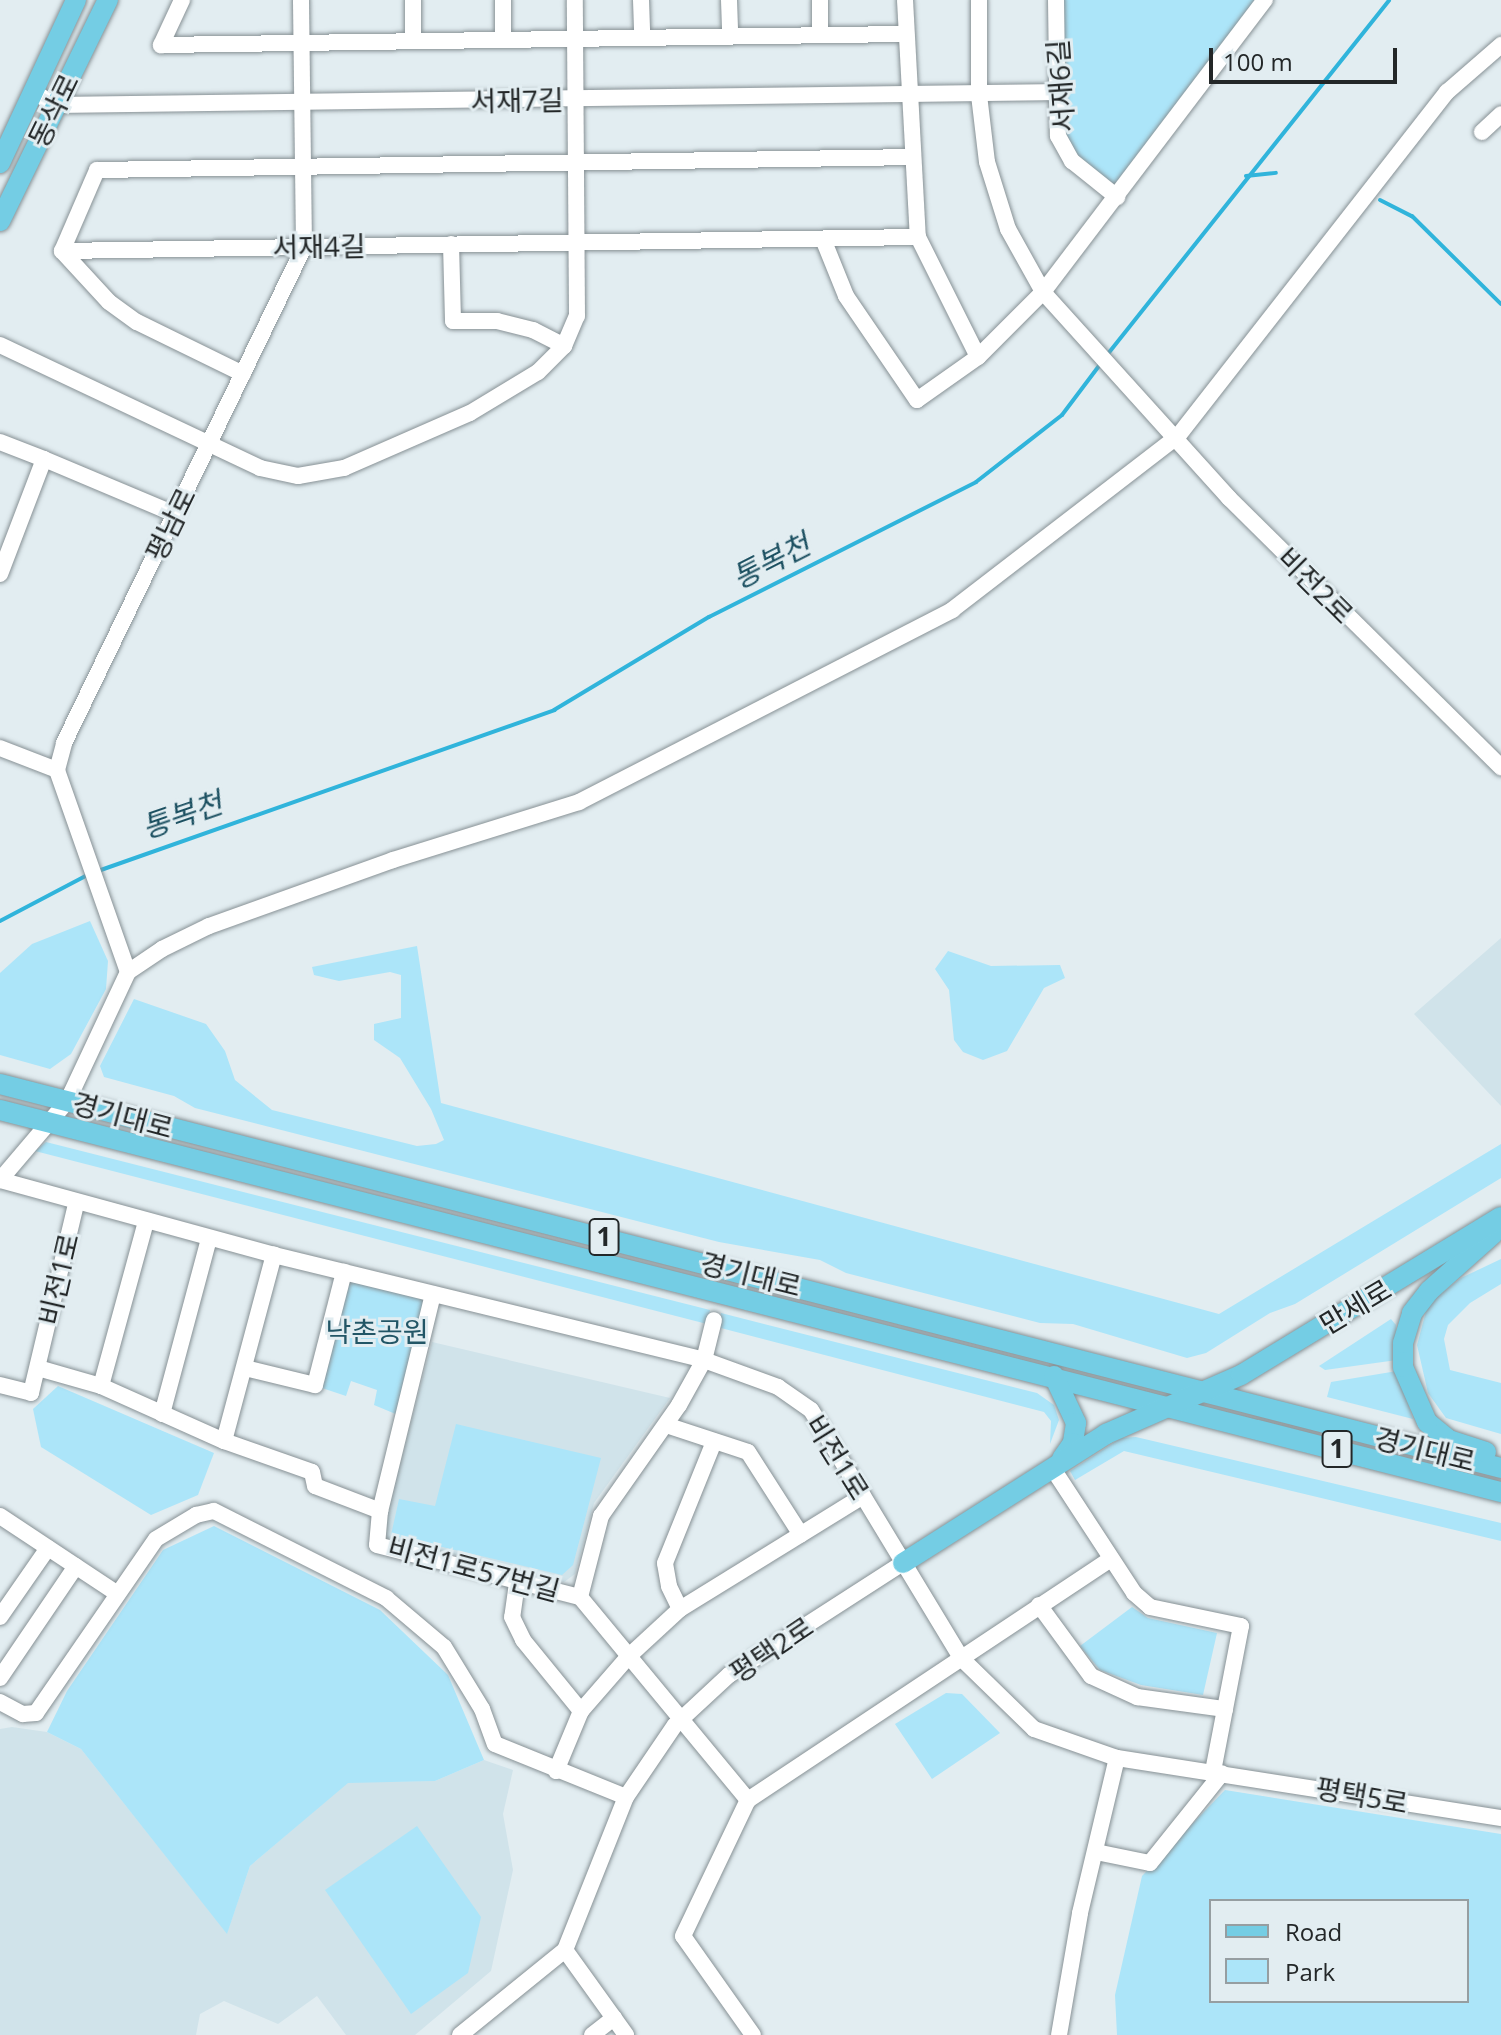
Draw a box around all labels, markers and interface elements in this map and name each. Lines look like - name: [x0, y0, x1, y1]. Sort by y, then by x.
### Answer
- scale bar: [1213, 32, 1401, 82]
- street label: 서재6길: [1040, 38, 1080, 134]
- text: 100 m: [1223, 45, 1293, 78]
- street label: 동삭로: [21, 68, 85, 152]
- street label: 서재7길: [470, 82, 564, 118]
- street label: 서재4길: [272, 228, 366, 264]
- street label: 평남로: [138, 482, 202, 566]
- water label: 통복천: [726, 526, 816, 596]
- street label: 비전2로: [1271, 540, 1361, 630]
- water label: 통복천: [137, 785, 227, 845]
- street label: 경기대로: [69, 1085, 177, 1145]
- road number: 1: [588, 1215, 620, 1259]
- street label: 비전1로: [31, 1230, 85, 1328]
- street label: 경기대로: [697, 1245, 805, 1303]
- street label: 만세로: [1313, 1272, 1397, 1340]
- park label: 낙촌공원: [325, 1314, 429, 1348]
- street label: 비전1로: [799, 1409, 877, 1505]
- street label: 경기대로: [1371, 1420, 1479, 1478]
- road number: 1: [1321, 1427, 1353, 1471]
- street label: 비전1로57번길: [384, 1529, 564, 1607]
- street label: 평택2로: [723, 1609, 819, 1689]
- street label: 평택5로: [1313, 1770, 1411, 1820]
- legend: [1209, 1899, 1469, 2003]
- text: Road: [1285, 1915, 1342, 1948]
- text: Park: [1285, 1955, 1335, 1988]

